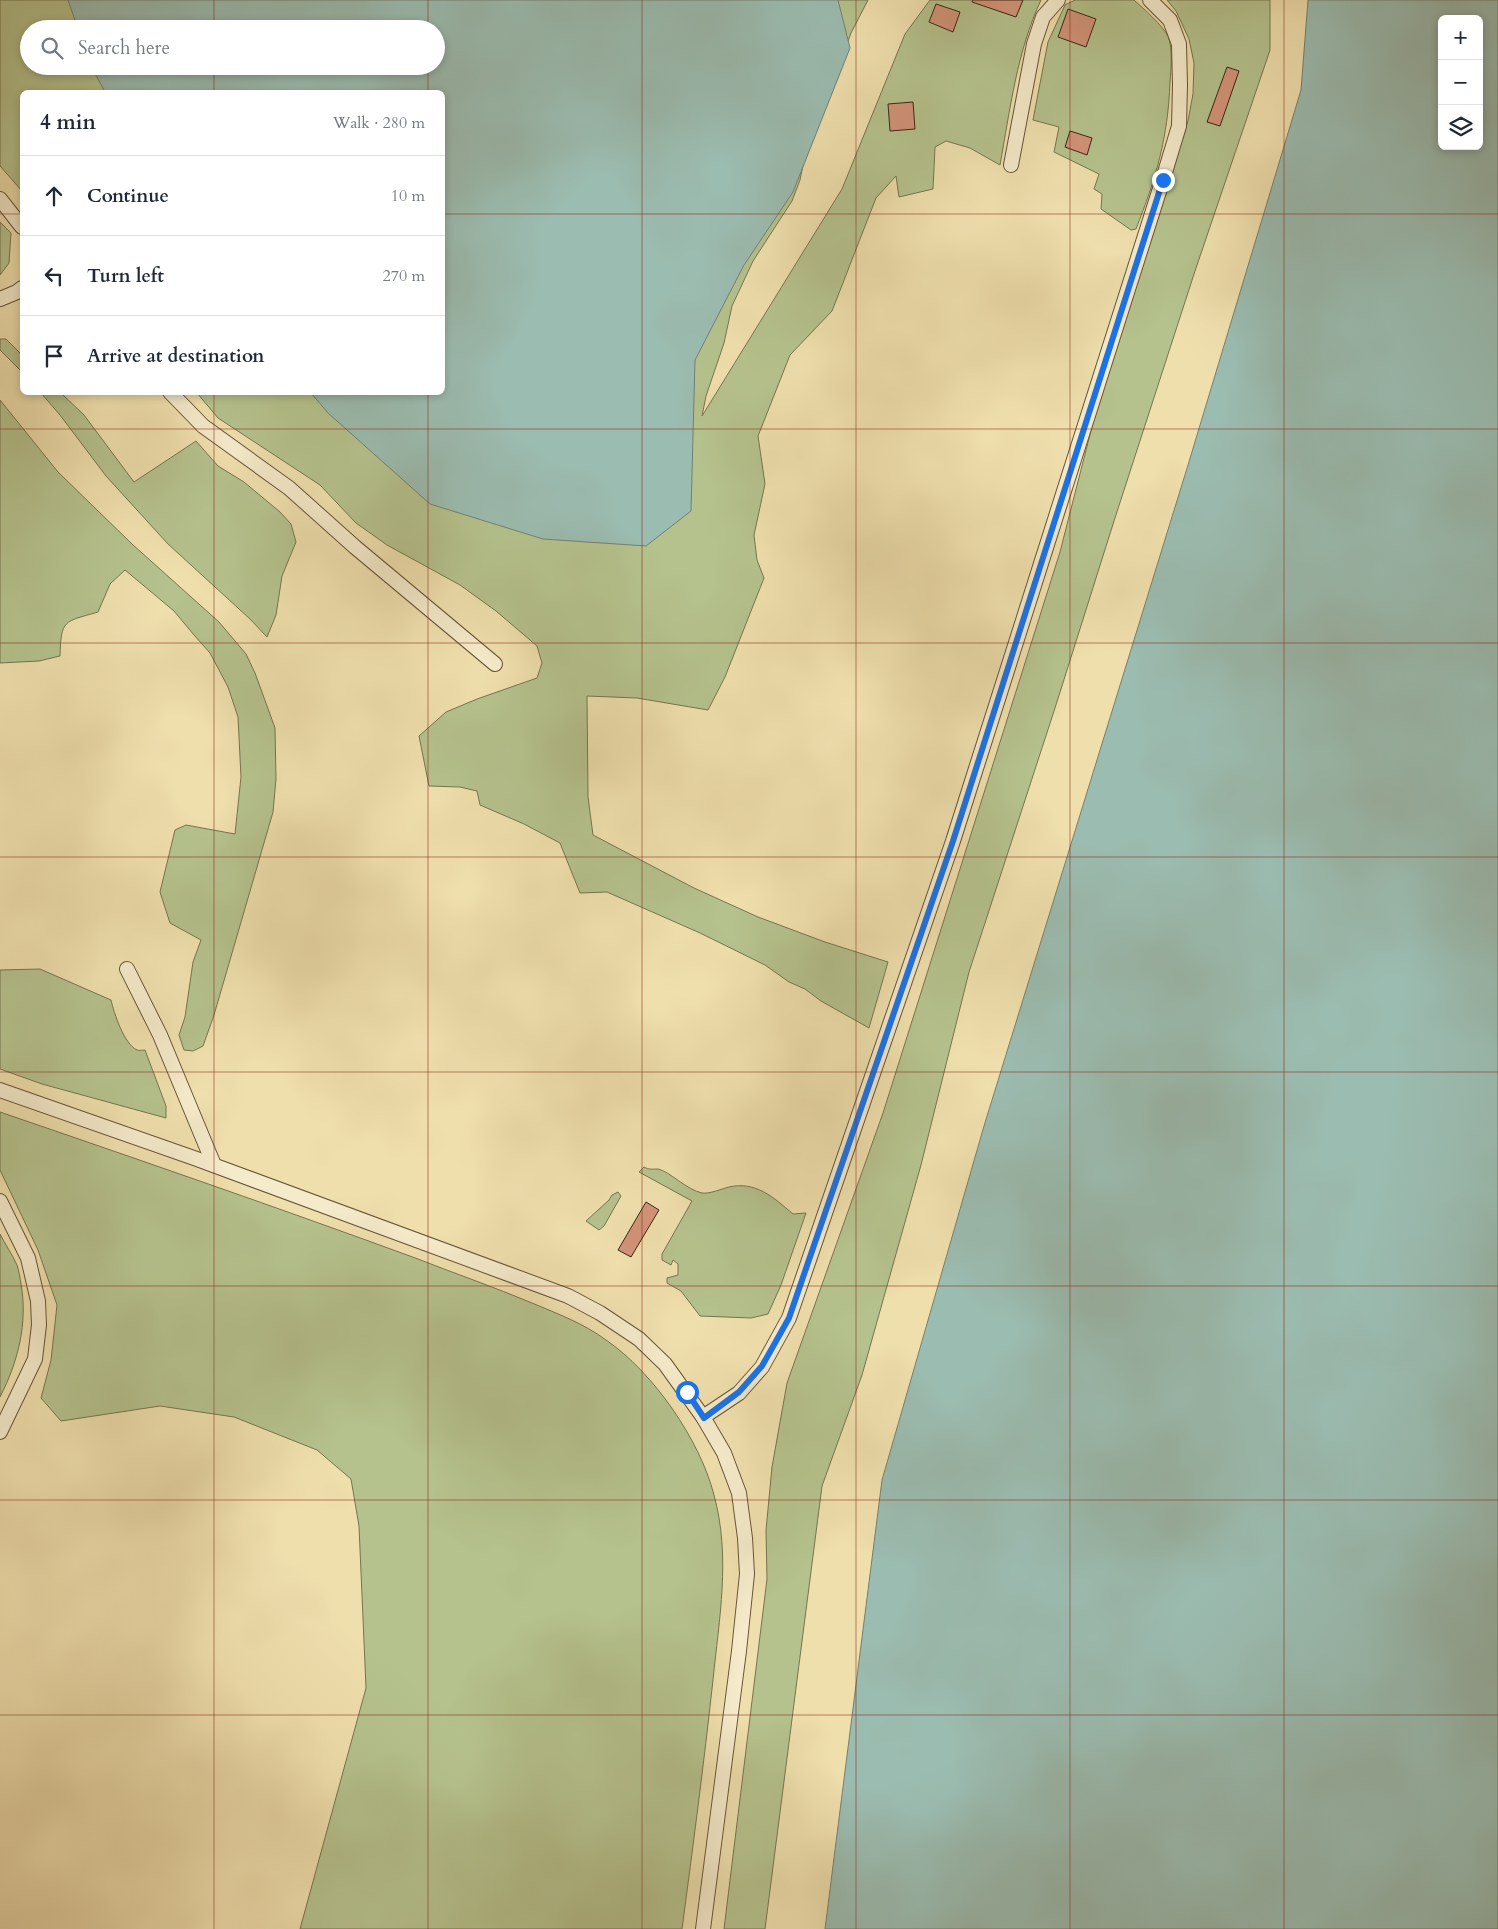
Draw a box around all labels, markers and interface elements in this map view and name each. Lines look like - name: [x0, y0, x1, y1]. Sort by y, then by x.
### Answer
- map controls: [1438, 15, 1483, 150]
- button: +: [1438, 15, 1483, 60]
- search box: [20, 20, 445, 75]
- icon: search: [38, 34, 66, 62]
- text: Search here: [78, 35, 170, 61]
- button: −: [1438, 60, 1483, 105]
- button: layers: [1438, 105, 1483, 150]
- text: 4 min: [40, 108, 96, 137]
- text: Walk · 280 m: [333, 112, 425, 134]
- route end: [1152, 169, 1175, 192]
- icon: ahead: [40, 182, 68, 210]
- text: Continue: [87, 183, 169, 209]
- text: 10 m: [391, 185, 425, 207]
- icon: left: [40, 262, 68, 290]
- text: Turn left: [87, 263, 164, 289]
- text: 270 m: [383, 265, 425, 287]
- icon: arrive: [40, 342, 68, 370]
- text: Arrive at destination: [87, 343, 264, 369]
- route start: [676, 1381, 699, 1404]

